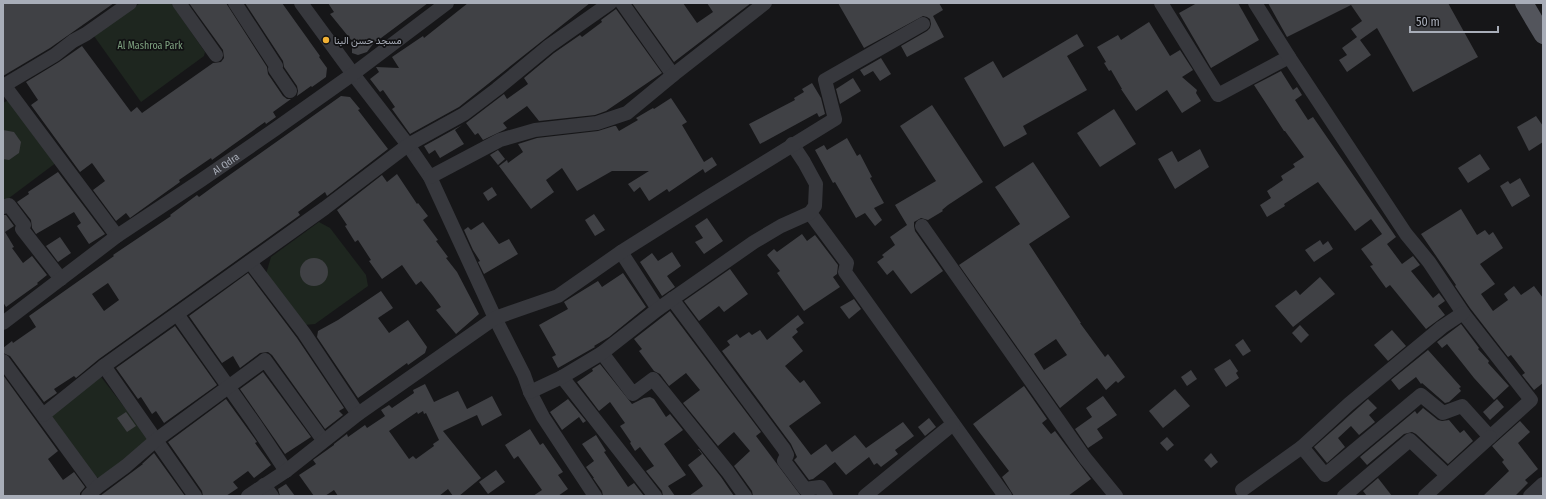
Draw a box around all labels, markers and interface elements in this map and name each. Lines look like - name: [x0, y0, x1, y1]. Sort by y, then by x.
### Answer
- scale bar: [1410, 8, 1498, 34]
- text: 50 m: [1416, 15, 1440, 29]
- marker: مسجد حسن البنا: [321, 35, 331, 45]
- place label: مسجد حسن البنا: [334, 35, 402, 47]
- park label: Al Mashroa Park: [117, 40, 183, 52]
- street label: Al Qdra: [210, 151, 242, 178]

